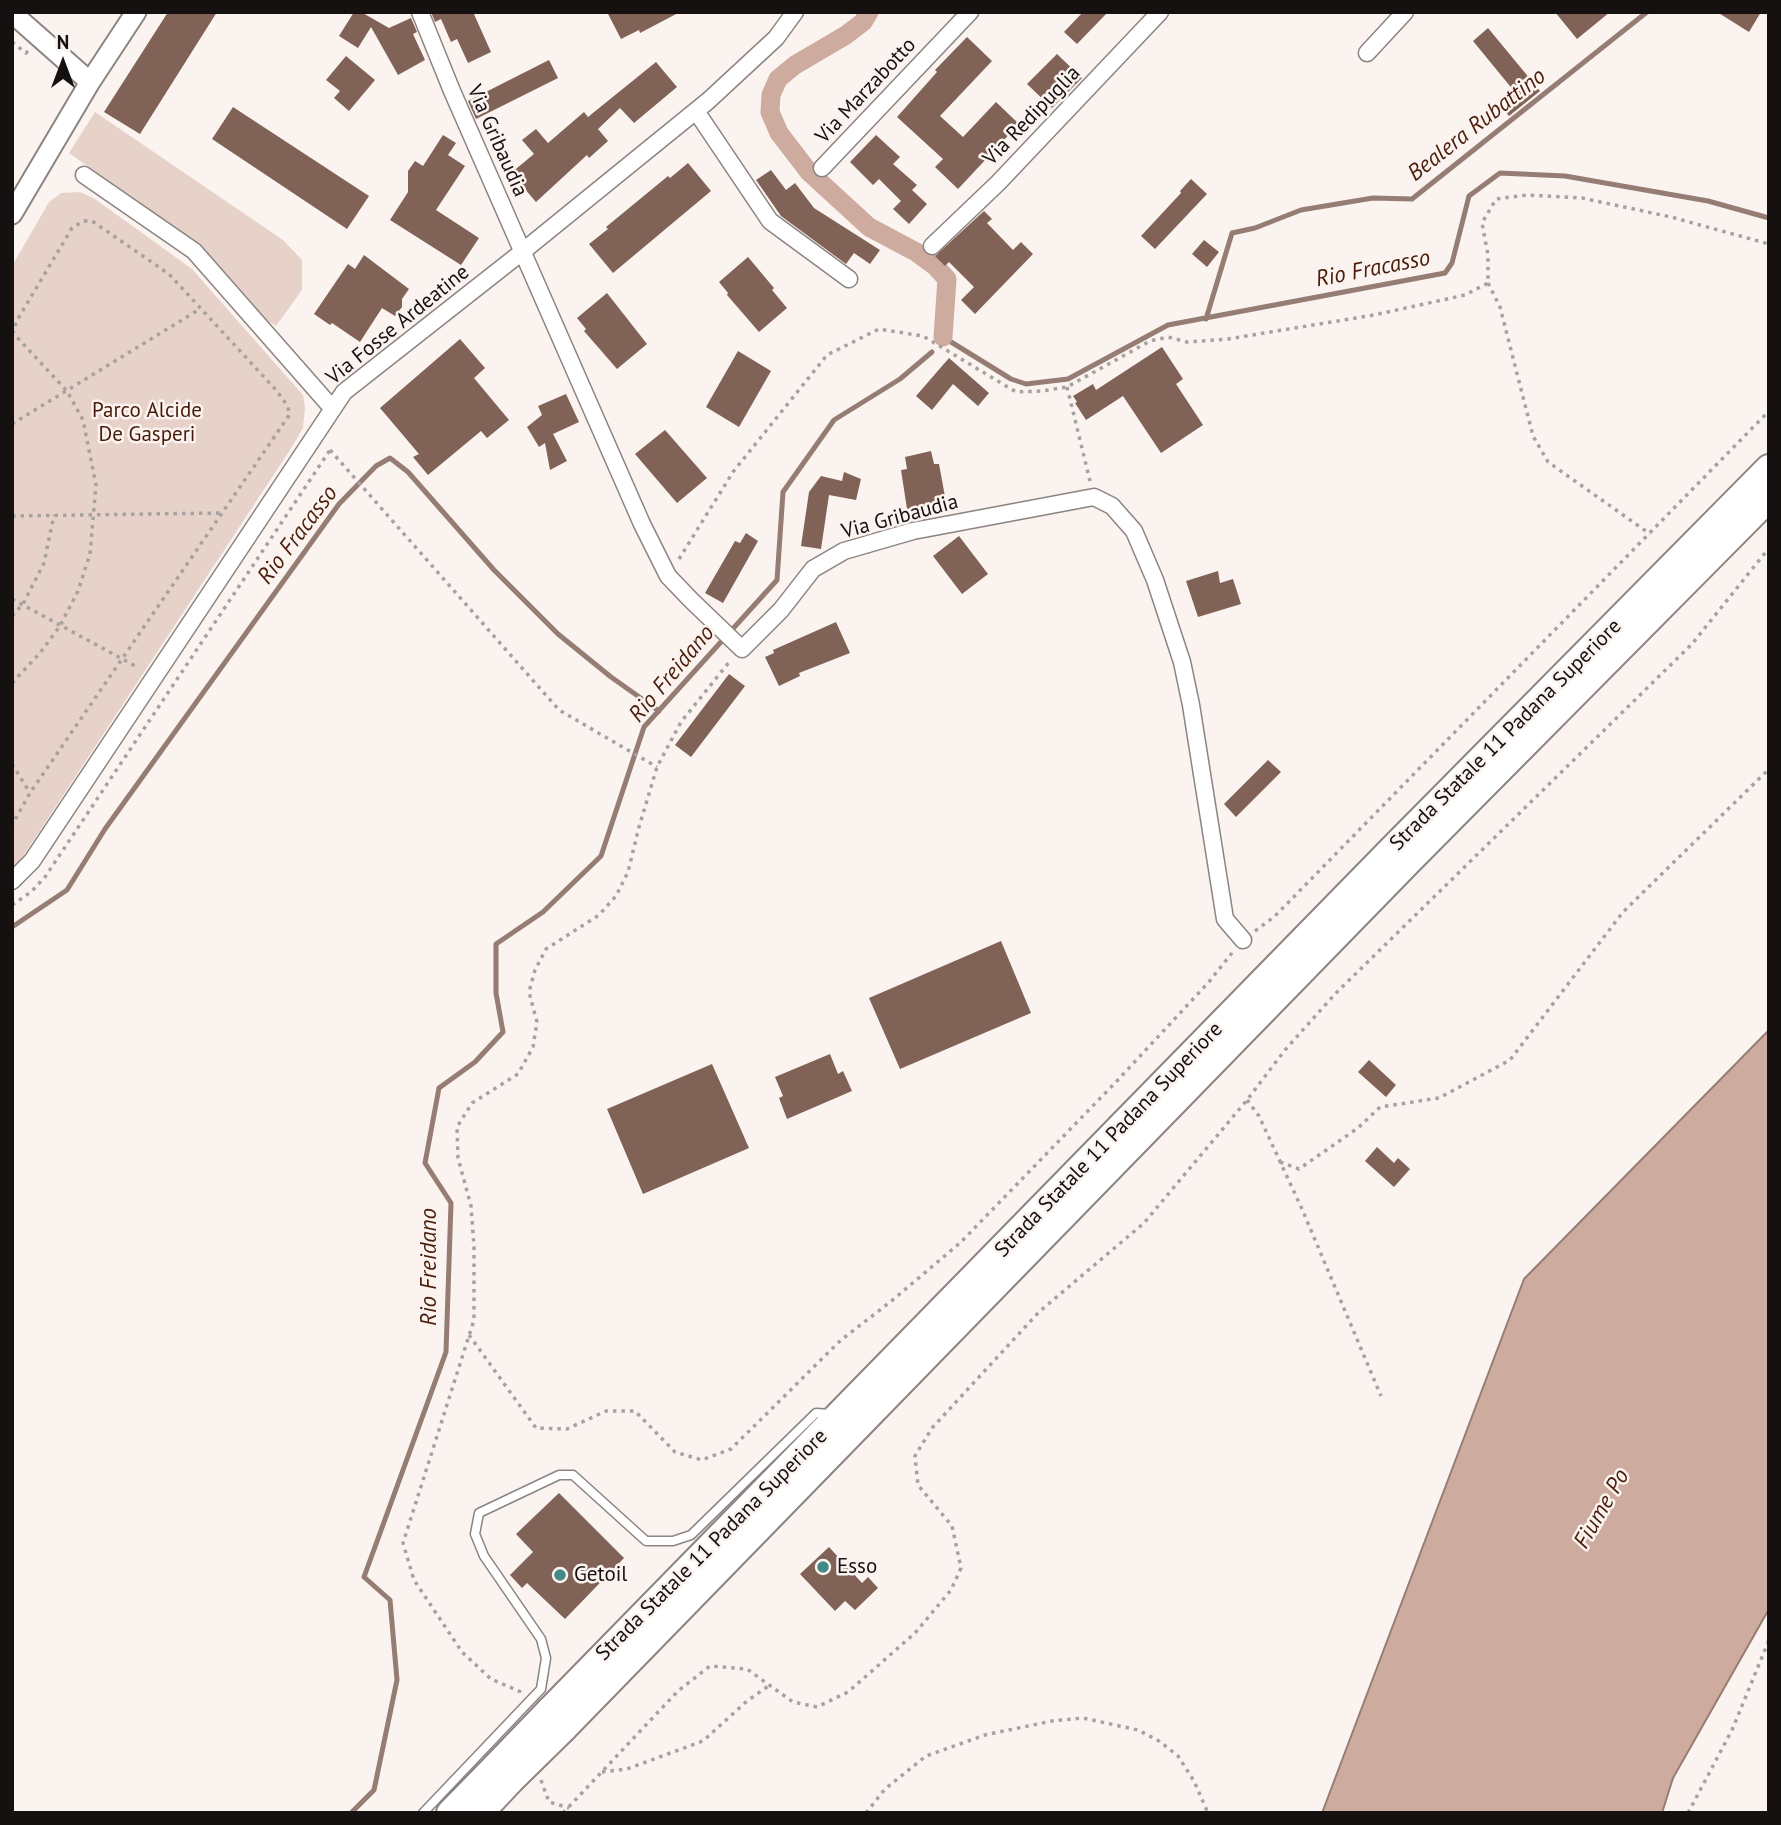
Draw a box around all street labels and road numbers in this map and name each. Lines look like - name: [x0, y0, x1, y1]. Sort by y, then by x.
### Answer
- street label: Via Marzabotto: [811, 33, 921, 149]
- street label: Via Redipuglia: [978, 61, 1086, 171]
- street label: Via Gribaudia: [461, 81, 533, 201]
- street label: Via Fosse Ardeatine: [322, 260, 474, 390]
- street label: Via Gribaudia: [839, 489, 961, 545]
- street label: Strada Statale 11 Padana Superiore: [1385, 614, 1627, 856]
- street label: Strada Statale 11 Padana Superiore: [990, 1017, 1228, 1263]
- street label: Strada Statale 11 Padana Superiore: [591, 1424, 833, 1666]

